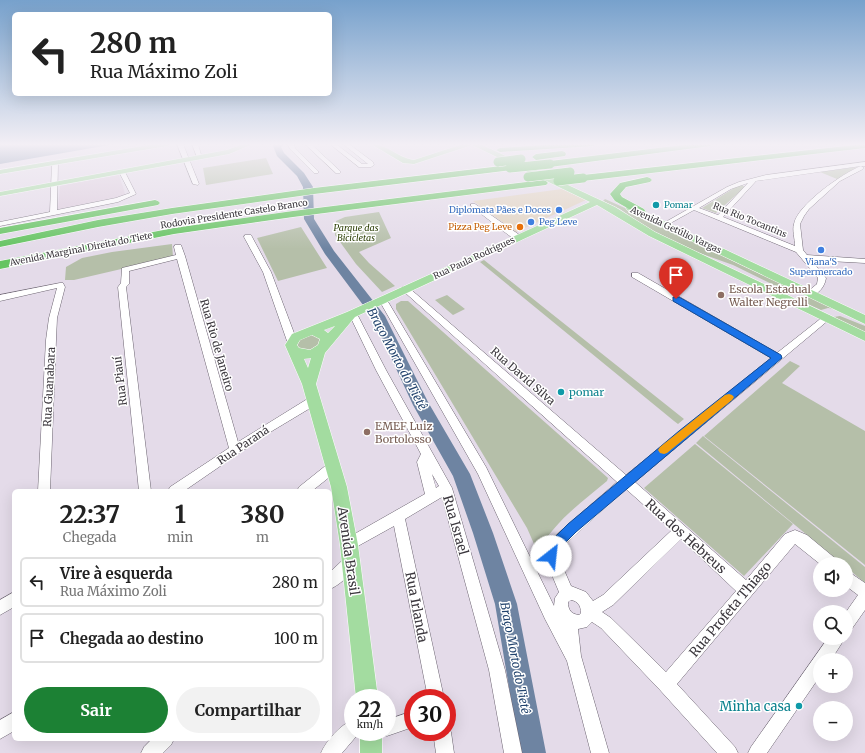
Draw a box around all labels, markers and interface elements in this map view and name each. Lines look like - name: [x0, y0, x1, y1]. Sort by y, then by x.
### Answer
- text: 280 m: [90, 25, 177, 61]
- icon: left: [24, 28, 76, 80]
- text: Rua Máximo Zoli: [90, 60, 238, 83]
- street label: Rodovia Presidente Castelo Branco: [160, 196, 308, 231]
- place label: Pomar: [664, 199, 693, 210]
- marker: Pomar: [651, 200, 661, 210]
- street label: Rua Rio Tocantins: [712, 200, 789, 240]
- street label: Avenida Getúlio Vargas: [628, 203, 724, 256]
- place label: Diplomata Pães e Doces: [449, 204, 552, 215]
- marker: Diplomata Pães e Doces: [554, 205, 564, 215]
- place label: Peg Leve: [539, 216, 577, 227]
- marker: Peg Leve: [526, 217, 536, 227]
- place label: Pizza Peg Leve: [448, 221, 512, 232]
- park label: Parque das Bicicletas: [334, 222, 379, 243]
- marker: Pizza Peg Leve: [515, 222, 525, 232]
- street label: Avenida Marginal Direita do Tiete: [8, 229, 153, 268]
- street label: Rua Paula Rodrigues: [431, 234, 517, 281]
- marker: Viana'S Supermercado: [816, 245, 826, 255]
- place label: Viana'S Supermercado: [790, 256, 852, 277]
- pin: [659, 258, 693, 299]
- icon: arrive: [665, 264, 687, 286]
- place label: Escola Estadual Walter Negrelli: [728, 282, 812, 309]
- marker: Escola Estadual Walter Negrelli: [716, 290, 726, 300]
- street label: Rua Rio de Janeiro: [197, 297, 237, 393]
- water label: Braço Morto do Tietê: [364, 305, 431, 412]
- street label: Rua David Silva: [488, 344, 558, 408]
- street label: Rua Guanabara: [40, 347, 58, 427]
- street label: Rua Piauí: [110, 355, 130, 407]
- place label: pomar: [569, 385, 604, 399]
- marker: pomar: [556, 387, 566, 397]
- place label: EMEF Luiz Bortolosso: [375, 419, 432, 446]
- street label: Rua Paraná: [214, 422, 272, 467]
- marker: EMEF Luiz Bortolosso: [362, 427, 372, 437]
- street label: Rua Israel: [439, 493, 472, 557]
- street label: Rua dos Hebreus: [641, 495, 730, 577]
- text: 22:37: [59, 499, 120, 530]
- text: 1: [175, 499, 186, 530]
- text: 380: [240, 499, 285, 530]
- street label: Avenida Brasil: [334, 505, 363, 596]
- text: Chegada: [63, 529, 117, 546]
- text: min: [167, 529, 193, 546]
- text: m: [256, 529, 269, 546]
- position arrow: [530, 535, 572, 577]
- map controls: [813, 557, 853, 741]
- button: sound: [813, 557, 853, 597]
- street label: Rua Profeta Thiago: [686, 558, 775, 660]
- text: Vire à esquerda: [60, 564, 173, 583]
- street label: Rua Irlanda: [401, 570, 432, 644]
- icon: left: [26, 571, 48, 593]
- text: 280 m: [272, 573, 318, 592]
- text: Rua Máximo Zoli: [60, 583, 167, 600]
- water label: Braço Morto do Tietê: [497, 601, 534, 715]
- button: search: [813, 605, 853, 645]
- icon: arrive: [26, 627, 48, 649]
- text: Chegada ao destino: [60, 629, 203, 648]
- text: 100 m: [274, 629, 318, 648]
- button: +: [813, 653, 853, 693]
- button: Sair: [24, 687, 168, 733]
- button: Compartilhar: [176, 687, 320, 733]
- speed limit sign: 30: [404, 689, 456, 741]
- text: 22: [358, 697, 382, 722]
- place label: Minha casa: [720, 698, 791, 715]
- marker: Minha casa: [794, 701, 804, 711]
- button: −: [813, 701, 853, 741]
- text: km/h: [357, 718, 383, 731]

